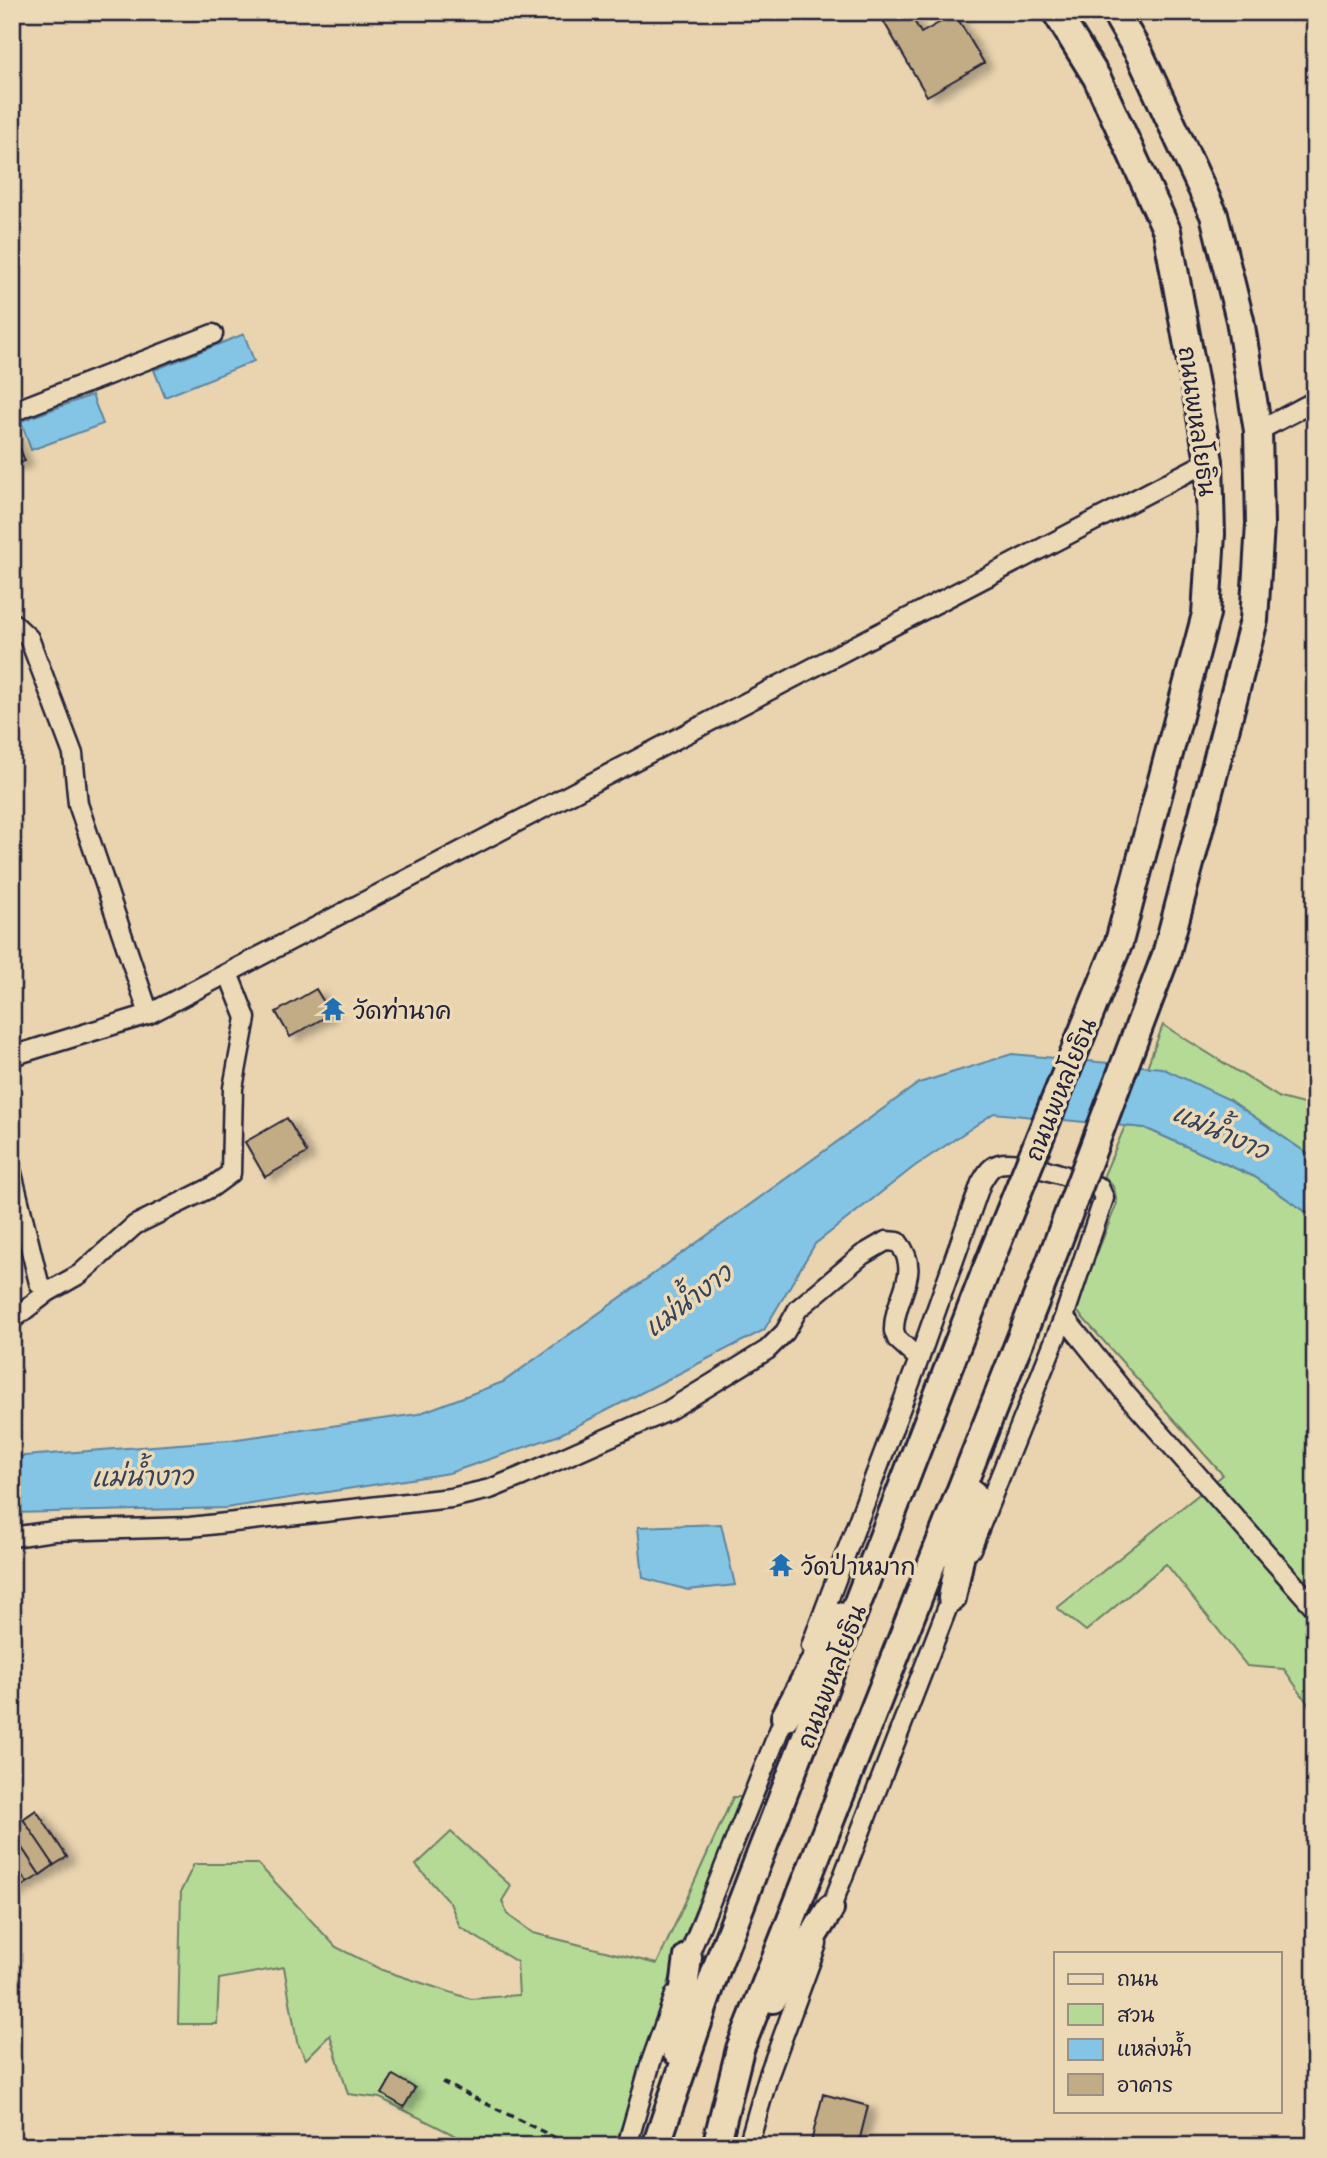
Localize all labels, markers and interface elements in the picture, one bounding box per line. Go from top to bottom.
street label: ถนนพหลโยธิน [1171,344,1227,498]
place label: วัดท่านาค [353,991,451,1027]
temple icon: วัดท่านาค [319,995,347,1023]
street label: ถนนพหลโยธิน [1014,1012,1104,1166]
water label: แม่น้ำงาว [1167,1089,1278,1169]
water label: แม่น้ำงาว [633,1249,741,1345]
water label: แม่น้ำงาว [91,1452,195,1495]
place label: วัดป่าหมาก [801,1547,916,1583]
temple icon: วัดป่าหมาก [767,1551,795,1579]
street label: ถนนพหลโยธิน [786,1599,874,1753]
legend [1054,1952,1282,2112]
text: ถนน [1117,1961,1158,1993]
text: สวน [1117,1997,1154,2029]
text: แหล่งน้ำ [1117,2030,1192,2063]
text: อาคาร [1117,2067,1173,2099]

